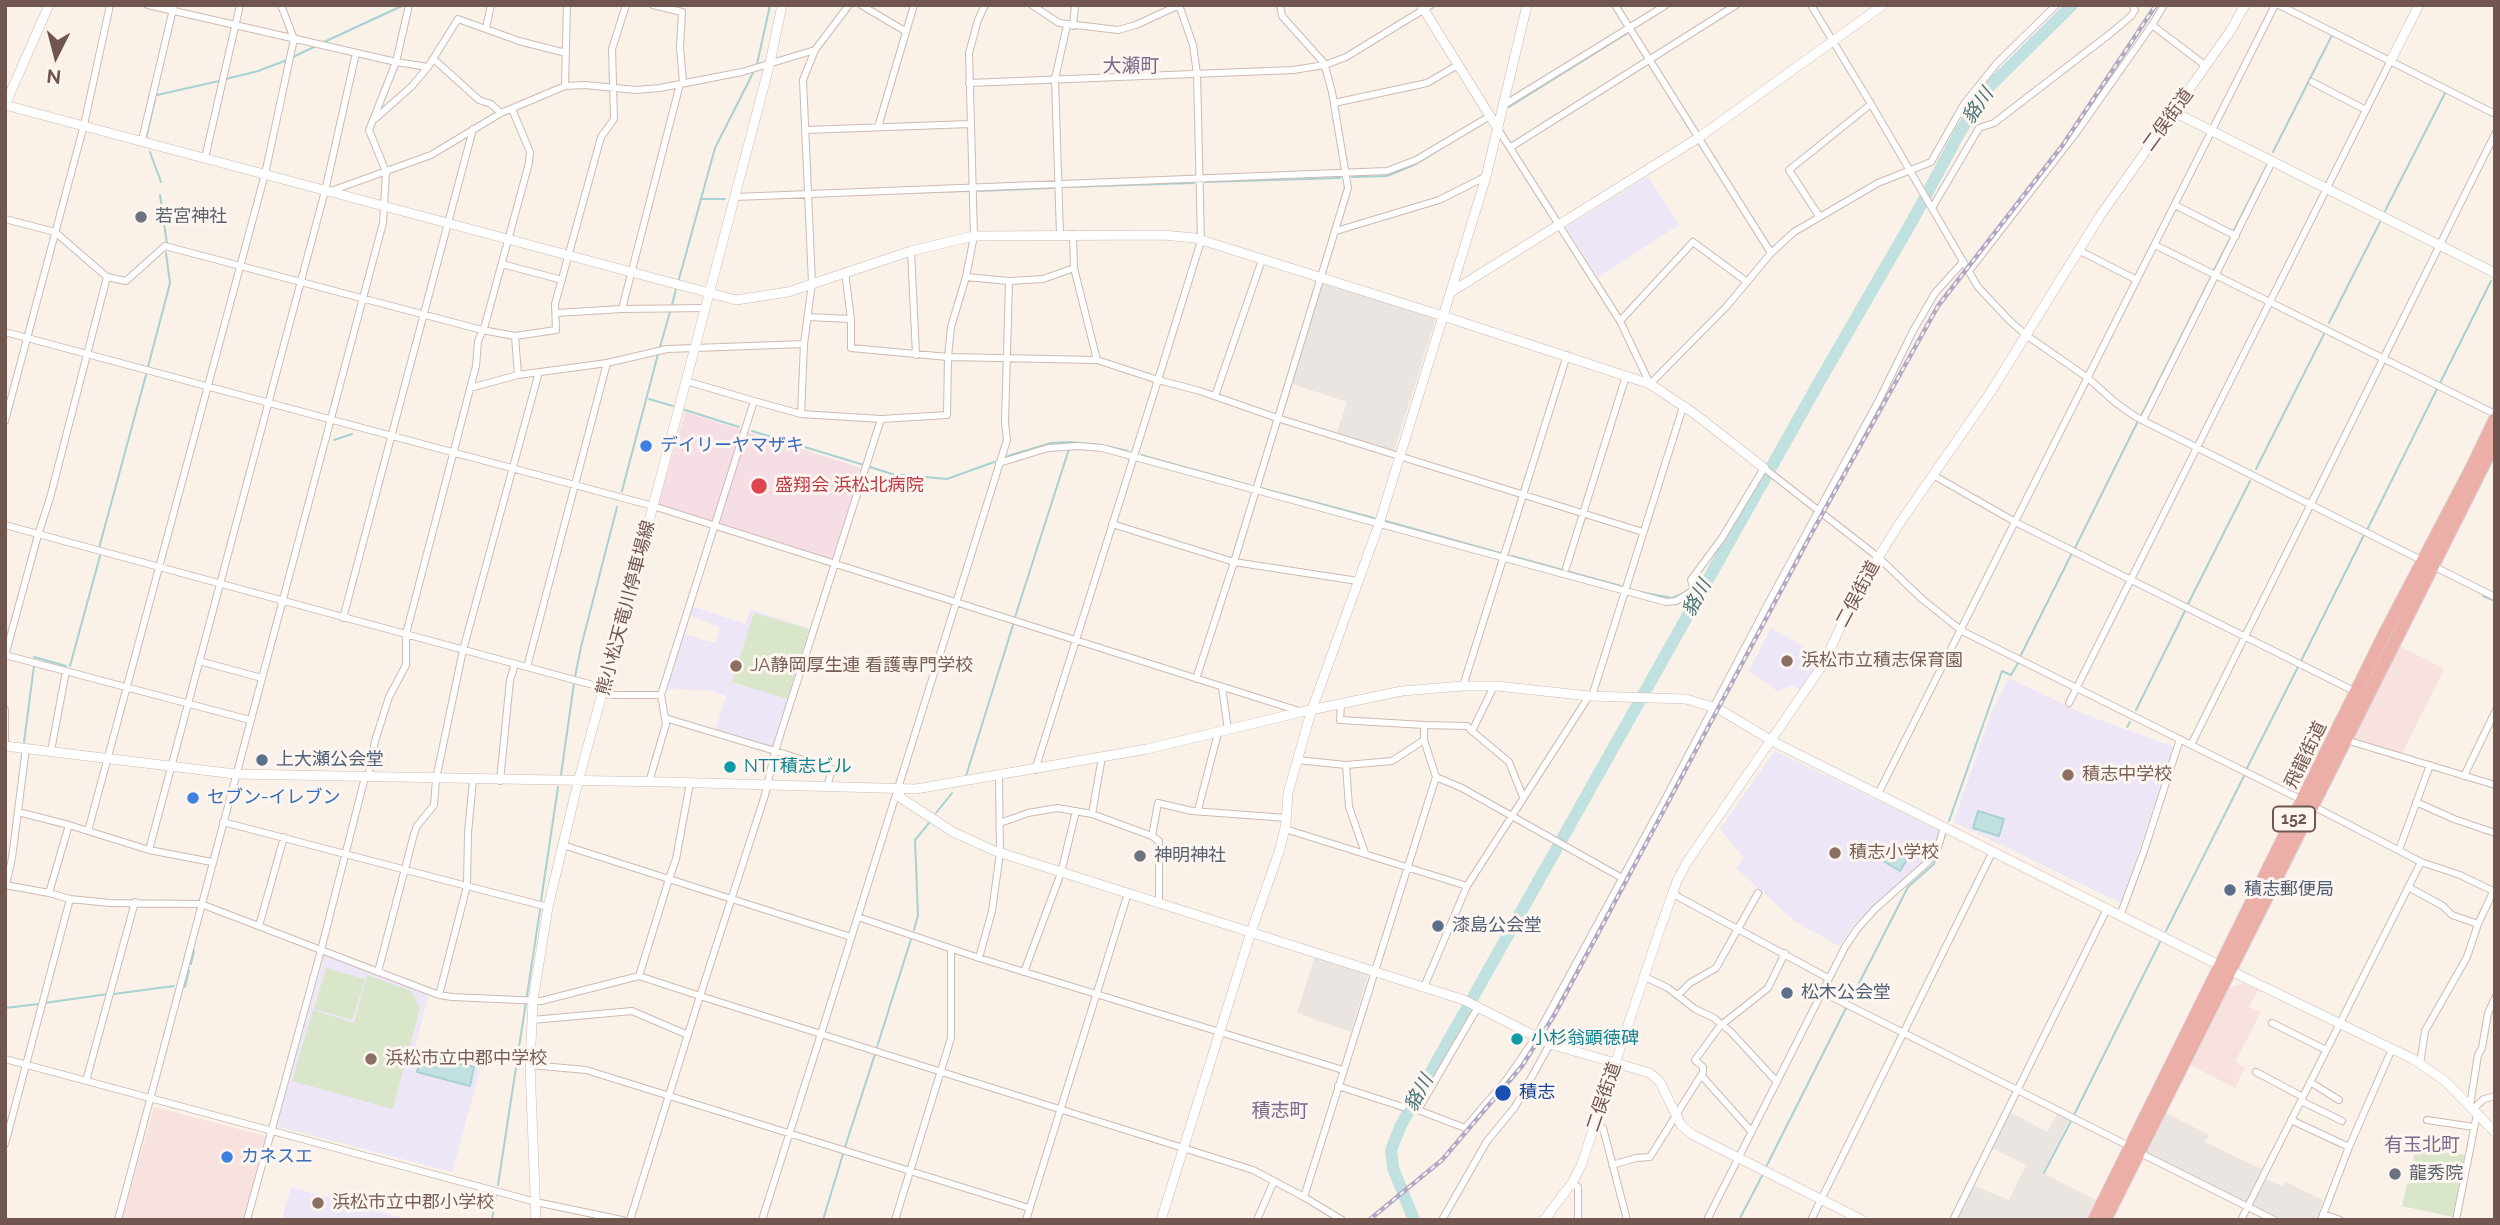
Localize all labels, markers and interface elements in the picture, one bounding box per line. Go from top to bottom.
north arrow [21,21,91,91]
district label: 大瀬町 [1103,55,1159,77]
text: N [45,65,62,89]
water label: 貉川 [1958,84,1998,128]
street label: 二俣街道 [2138,85,2198,155]
place label: 若宮神社 [155,206,227,228]
marker: 若宮神社 [133,209,149,225]
place label: デイリーヤマザキ [660,435,804,457]
marker: デイリーヤマザキ [638,438,654,454]
place label: 盛翔会 浜松北病院 [775,475,924,497]
marker: 盛翔会 浜松北病院 [749,476,769,496]
street label: 熊小松天竜川停車場線 [592,518,660,698]
street label: 二俣街道 [1832,557,1884,631]
water label: 貉川 [1678,576,1716,620]
place label: 浜松市立積志保育園 [1801,650,1963,672]
marker: 浜松市立積志保育園 [1779,653,1795,669]
place label: JA静岡厚生連 看護専門学校 [750,655,973,677]
marker: JA静岡厚生連 看護専門学校 [728,658,744,674]
street label: 飛龍街道 [2281,718,2331,792]
place label: 上大瀬公会堂 [276,749,384,771]
marker: 上大瀬公会堂 [254,752,270,768]
place label: NTT積志ビル [744,756,852,778]
marker: NTT積志ビル [722,759,738,775]
place label: 積志中学校 [2082,764,2172,786]
marker: 積志中学校 [2060,767,2076,783]
place label: セブン-イレブン [207,787,341,809]
marker: セブン-イレブン [185,790,201,806]
road number: 152 [2273,806,2315,832]
place label: 積志小学校 [1849,842,1939,864]
place label: 神明神社 [1154,845,1226,867]
marker: 積志小学校 [1827,845,1843,861]
marker: 神明神社 [1132,848,1148,864]
place label: 積志郵便局 [2244,879,2334,901]
marker: 積志郵便局 [2222,882,2238,898]
place label: 漆島公会堂 [1452,915,1542,937]
marker: 漆島公会堂 [1430,918,1446,934]
place label: 松木公会堂 [1801,982,1891,1004]
marker: 松木公会堂 [1779,985,1795,1001]
place label: 小杉翁顕徳碑 [1531,1028,1639,1050]
marker: 小杉翁顕徳碑 [1509,1031,1525,1047]
place label: 浜松市立中郡中学校 [385,1048,547,1070]
marker: 浜松市立中郡中学校 [363,1051,379,1067]
street label: 二俣街道 [1582,1059,1626,1135]
water label: 貉川 [1400,1071,1438,1115]
place label: 積志 [1519,1082,1555,1104]
marker: 積志 [1493,1083,1513,1103]
district label: 積志町 [1252,1100,1308,1122]
district label: 有玉北町 [2384,1134,2460,1156]
place label: カネスエ [241,1146,313,1168]
marker: カネスエ [219,1149,235,1165]
place label: 龍秀院 [2409,1163,2463,1185]
marker: 龍秀院 [2387,1166,2403,1182]
place label: 浜松市立中郡小学校 [332,1192,494,1214]
marker: 浜松市立中郡小学校 [310,1195,326,1211]

